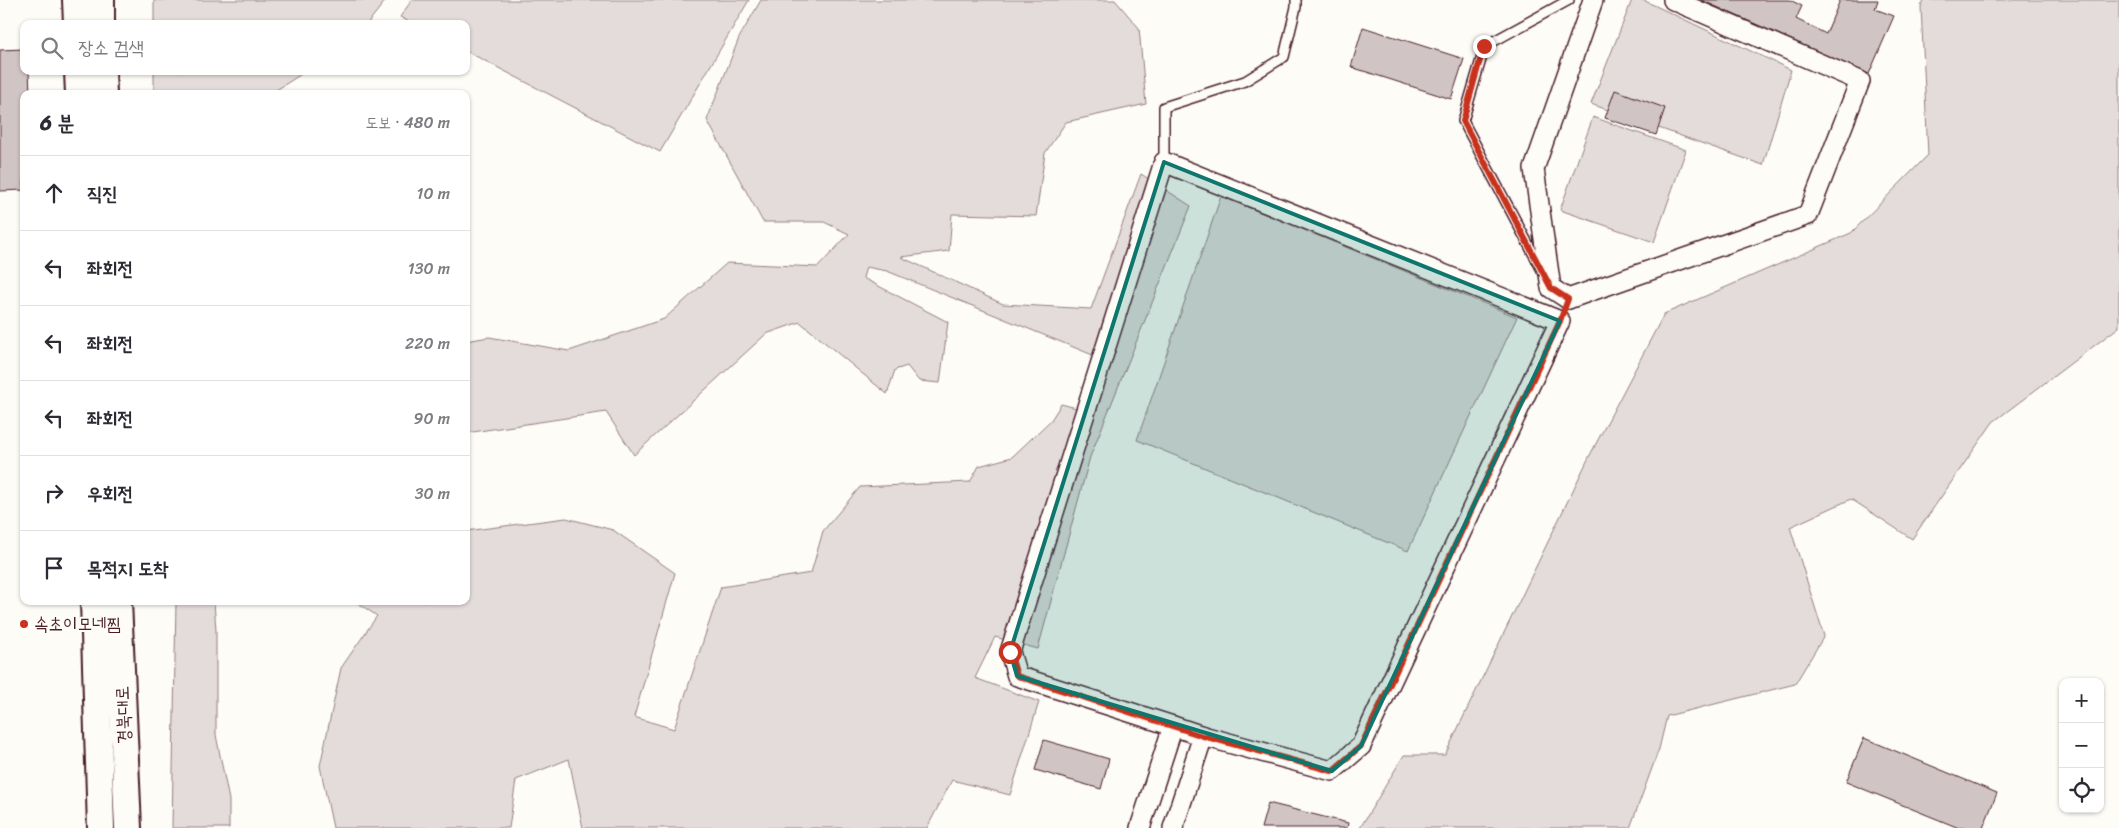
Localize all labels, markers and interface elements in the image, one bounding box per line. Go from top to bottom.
search box [20,20,470,75]
text: 장소 검색 [78,31,144,64]
icon: search [38,34,66,62]
route end [1473,35,1496,58]
text: 6 분 [40,104,74,142]
text: 도보 · 480 m [365,108,450,137]
text: 직진 [87,177,118,210]
icon: ahead [40,179,68,207]
text: 10 m [417,179,450,208]
text: 좌회전 [87,252,133,285]
icon: left [40,254,68,282]
text: 130 m [408,254,450,283]
text: 좌회전 [87,327,133,360]
icon: left [40,329,68,357]
text: 220 m [405,329,450,358]
text: 좌회전 [87,402,133,435]
icon: left [40,404,68,432]
text: 90 m [414,404,450,433]
text: 우회전 [87,477,133,510]
icon: right [40,479,68,507]
text: 30 m [415,479,450,508]
text: 목적지 도착 [87,552,168,585]
icon: arrive [40,554,68,582]
place label: 속초이모네찜 [34,608,121,640]
marker: 속초이모네찜 [18,618,30,630]
route start [999,641,1022,664]
map controls [2059,678,2104,813]
button: + [2059,678,2104,723]
street label: 경북대로 [106,685,140,745]
button: − [2059,723,2104,768]
button: locate [2059,768,2104,813]

